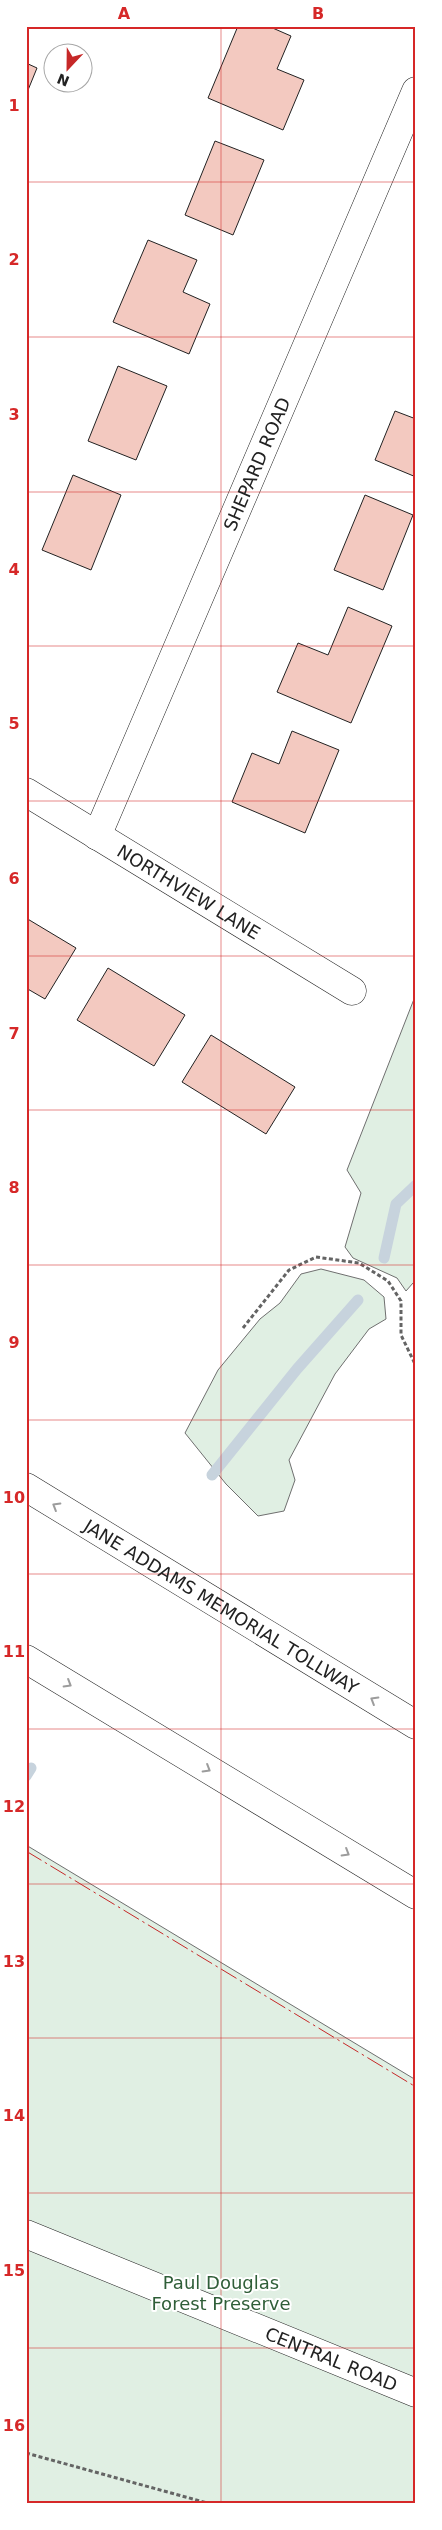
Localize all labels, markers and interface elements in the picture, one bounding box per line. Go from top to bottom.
text: A [118,4,131,23]
text: B [312,4,324,23]
north arrow [42,42,92,92]
text: N [55,70,72,90]
text: 1 [8,96,20,115]
text: 2 [8,250,20,269]
street label: SHEPARD ROAD [219,394,294,534]
text: 3 [8,405,20,424]
text: 4 [8,560,20,579]
text: 5 [8,714,20,733]
street label: NORTHVIEW LANE [114,840,264,943]
text: 6 [8,869,20,888]
text: 7 [8,1024,20,1043]
text: 8 [8,1178,20,1197]
text: 9 [8,1333,20,1352]
text: 10 [3,1488,25,1507]
one-way arrow [53,1502,62,1512]
street label: JANE ADDAMS MEMORIAL TOLLWAY [80,1514,363,1698]
text: 11 [3,1642,25,1661]
one-way arrow [62,1678,71,1688]
one-way arrow [371,1696,380,1706]
one-way arrow [201,1762,210,1772]
text: 12 [3,1797,25,1816]
one-way arrow [340,1846,349,1856]
text: 13 [3,1952,25,1971]
text: 14 [3,2106,25,2125]
text: 15 [3,2261,25,2280]
park label: Paul Douglas Forest Preserve [151,2272,291,2314]
street label: CENTRAL ROAD [262,2322,401,2395]
text: 16 [3,2416,25,2435]

